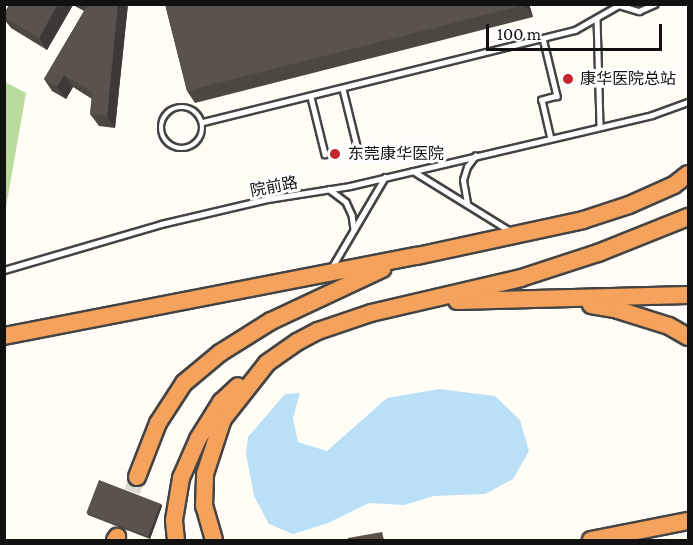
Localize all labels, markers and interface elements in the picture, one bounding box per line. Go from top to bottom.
scale bar [489,12,664,50]
text: 100 m [497,24,541,44]
place label: 康华医院总站 [580,69,676,89]
marker: 康华医院总站 [561,72,575,86]
place label: 东莞康华医院 [348,144,444,164]
marker: 东莞康华医院 [326,145,344,163]
street label: 院前路 [249,173,299,201]

